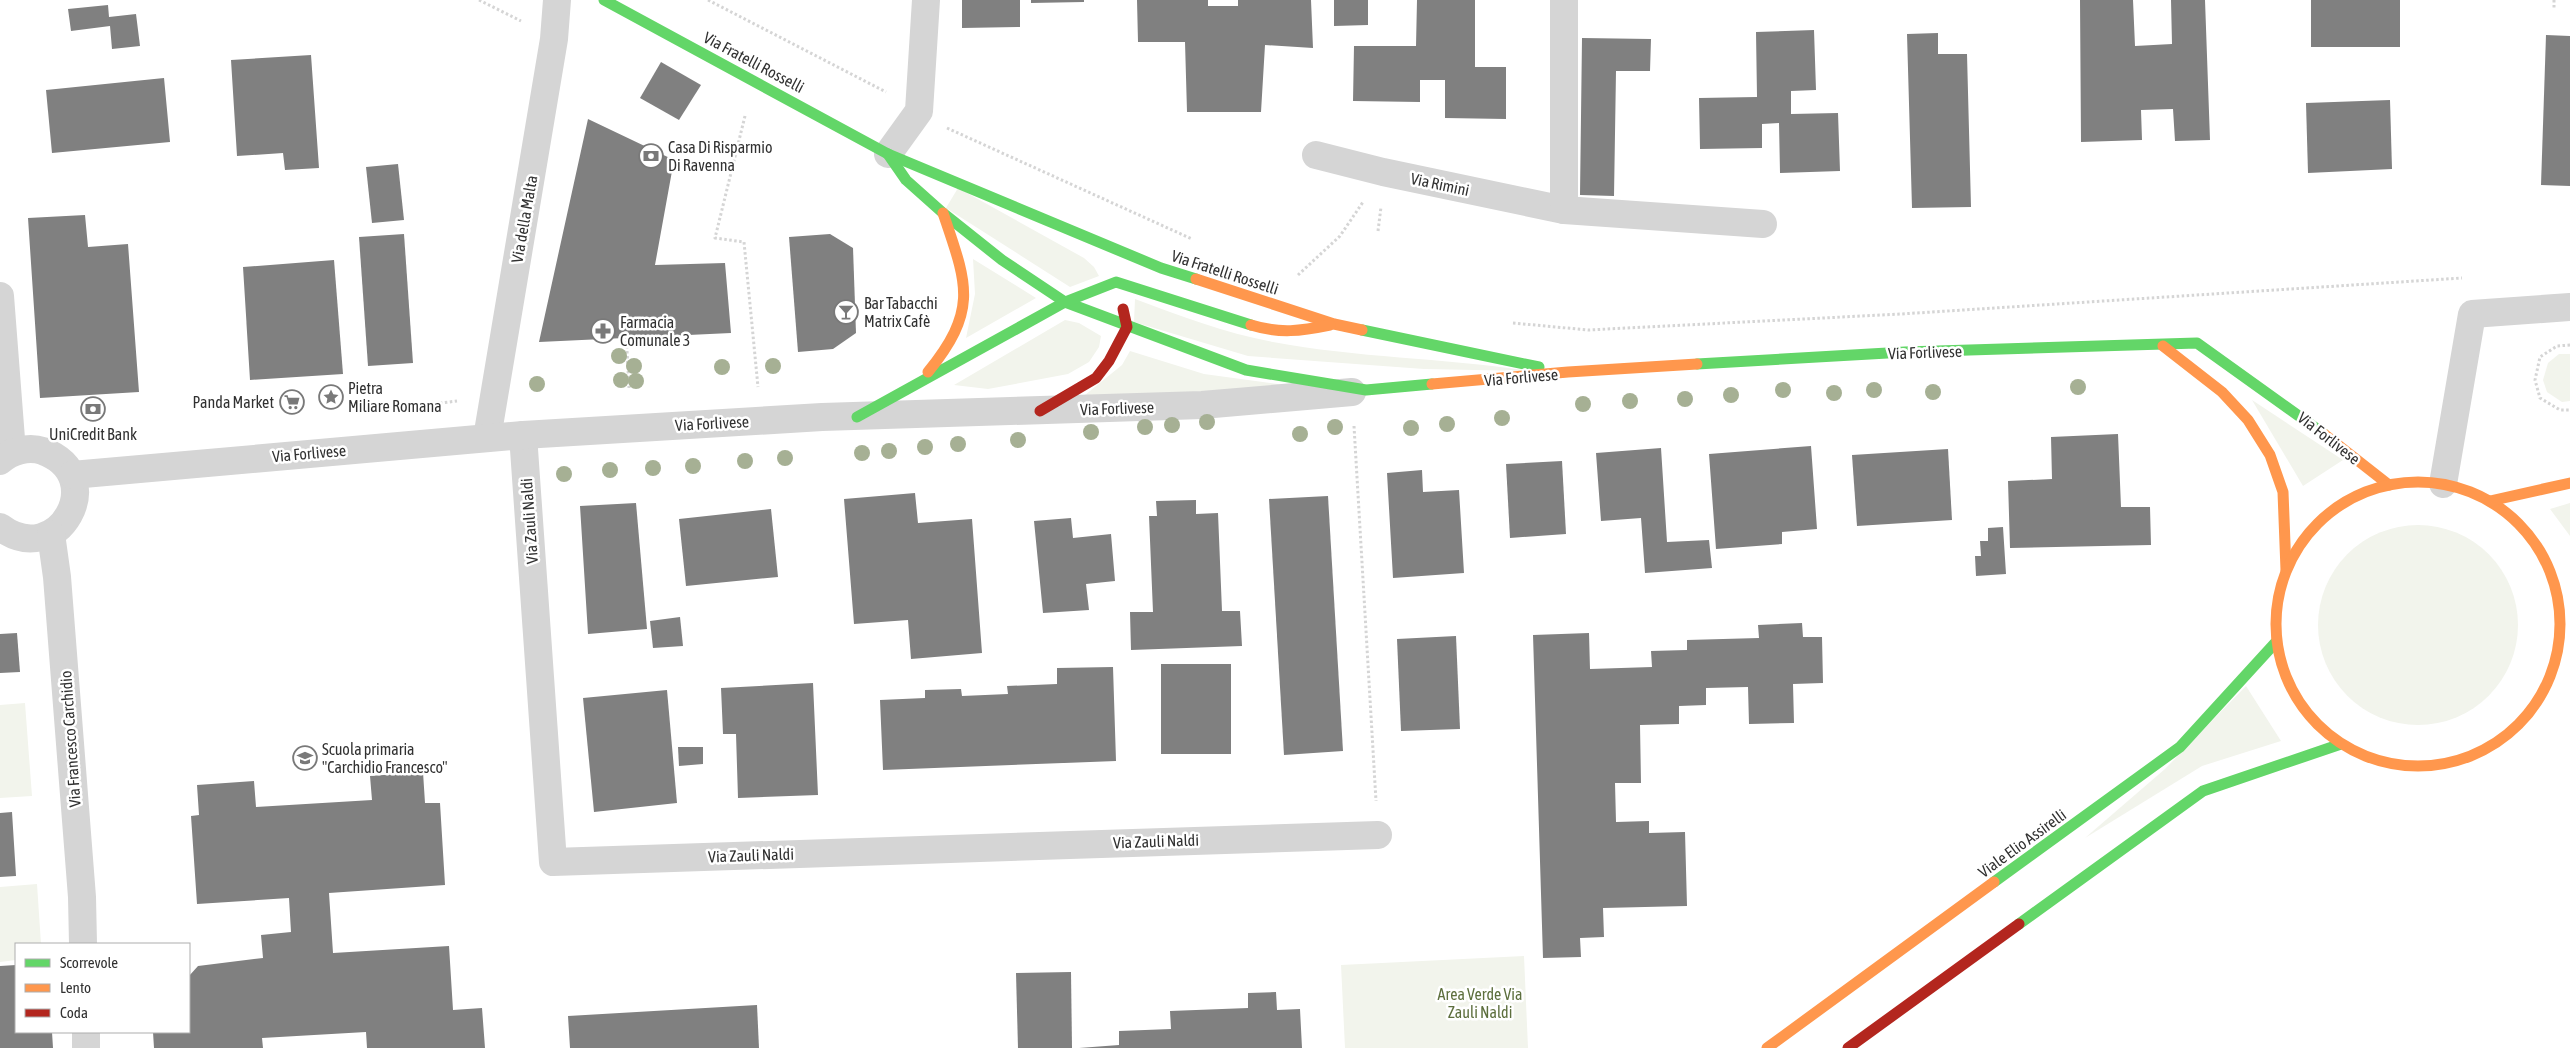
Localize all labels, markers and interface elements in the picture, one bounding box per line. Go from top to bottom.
street label: Via Fratelli Rosselli [701,28,807,96]
place label: Casa Di Risparmio Di Ravenna [668,138,773,174]
bank icon: Casa Di Risparmio Di Ravenna [638,143,664,169]
street label: Via Rimini [1409,169,1471,199]
street label: Via della Malta [507,174,541,264]
street label: Via Fratelli Rosselli [1169,246,1281,298]
place label: Bar Tabacchi Matrix Cafè [864,294,938,330]
bar icon: Bar Tabacchi Matrix Cafè [833,299,859,325]
place label: Farmacia Comunale 3 [620,313,690,349]
pharmacy icon: Farmacia Comunale 3 [590,318,616,344]
street label: Via Forlivese [1888,342,1962,362]
street label: Via Forlivese [1483,365,1559,389]
place label: Pietra Miliare Romana [348,379,442,415]
place icon: Pietra Miliare Romana [318,384,344,410]
supermarket icon: Panda Market [279,389,305,415]
place label: Panda Market [193,393,274,411]
bank icon: UniCredit Bank [80,396,106,422]
street label: Via Forlivese [1080,398,1154,418]
street label: Via Forlivese [2294,408,2364,468]
street label: Via Forlivese [675,412,749,434]
place label: UniCredit Bank [49,425,137,443]
street label: Via Forlivese [271,441,347,465]
street label: Via Zauli Naldi [517,478,541,564]
street label: Via Francesco Carchidio [56,670,84,808]
place label: Scuola primaria "Carchidio Francesco" [322,740,448,776]
school or university icon: Scuola primaria "Carchidio Francesco" [292,745,318,771]
street label: Viale Elio Assirelli [1975,805,2069,881]
street label: Via Zauli Naldi [1113,831,1199,851]
street label: Via Zauli Naldi [708,845,794,865]
legend [15,943,190,1033]
text: Scorrevole [60,954,118,971]
text: Lento [60,979,91,996]
park label: Area Verde Via Zauli Naldi [1438,985,1522,1021]
text: Coda [60,1004,88,1021]

